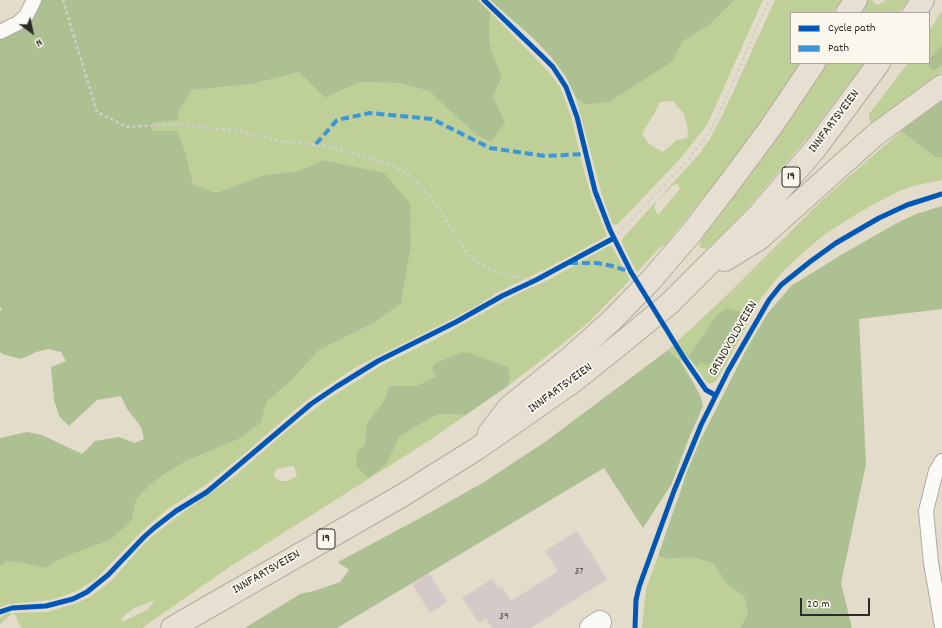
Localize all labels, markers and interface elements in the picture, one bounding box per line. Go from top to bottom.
north arrow [12,12,52,52]
legend [790,12,930,64]
text: Cycle path [828,20,876,37]
text: N [32,34,45,50]
text: Path [828,40,849,57]
street label: INNFARTSVEIEN [806,87,864,157]
road number: 19 [782,167,800,187]
street label: GRINDVOLDVEIEN [706,299,762,379]
street label: INNFARTSVEIEN [526,360,596,418]
road number: 19 [317,529,335,549]
street label: INNFARTSVEIEN [230,547,304,599]
house number: 37 [574,565,584,579]
scale bar [802,590,872,616]
text: 20 m [807,596,830,613]
house number: 39 [499,610,509,624]

